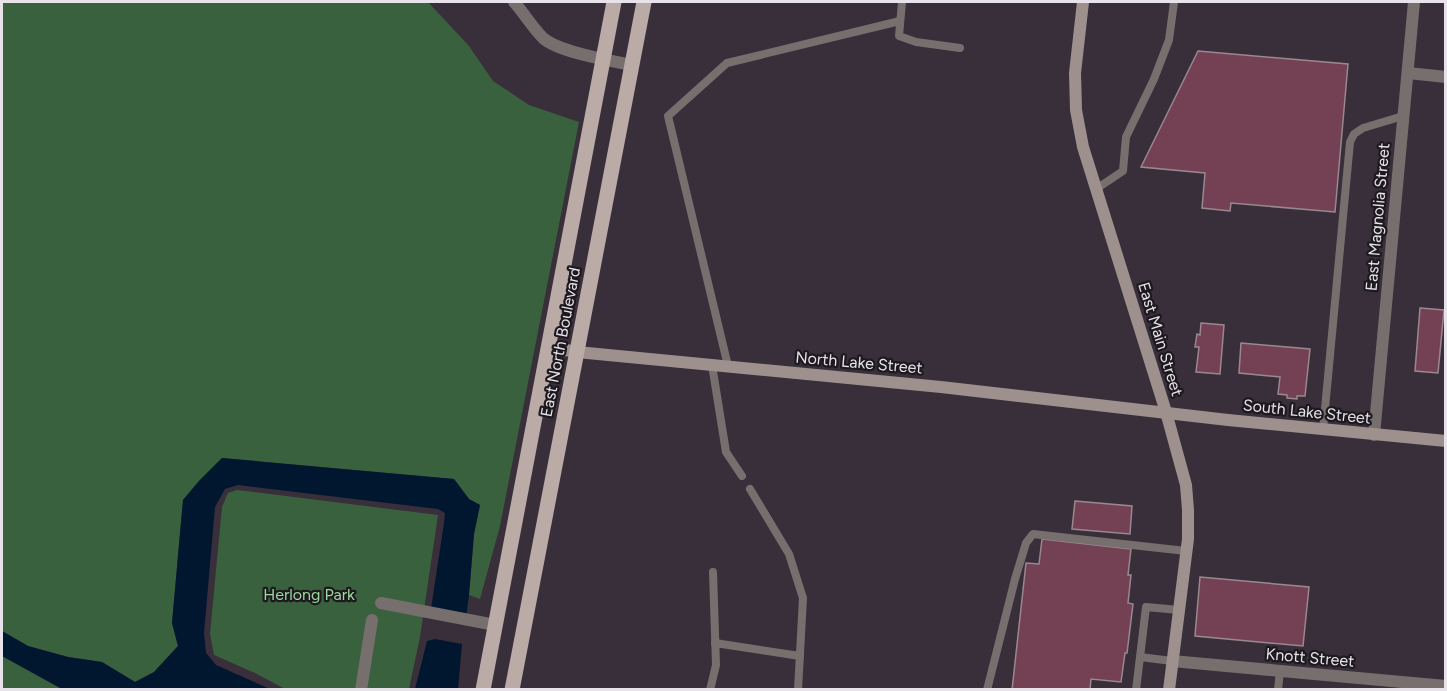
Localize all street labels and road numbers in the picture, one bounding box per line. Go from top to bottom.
street label: East Magnolia Street [1362,142,1393,292]
street label: East North Boulevard [537,266,584,419]
street label: East Main Street [1134,280,1187,398]
street label: North Lake Street [795,347,923,378]
street label: South Lake Street [1242,395,1372,428]
street label: Knott Street [1265,644,1355,671]

